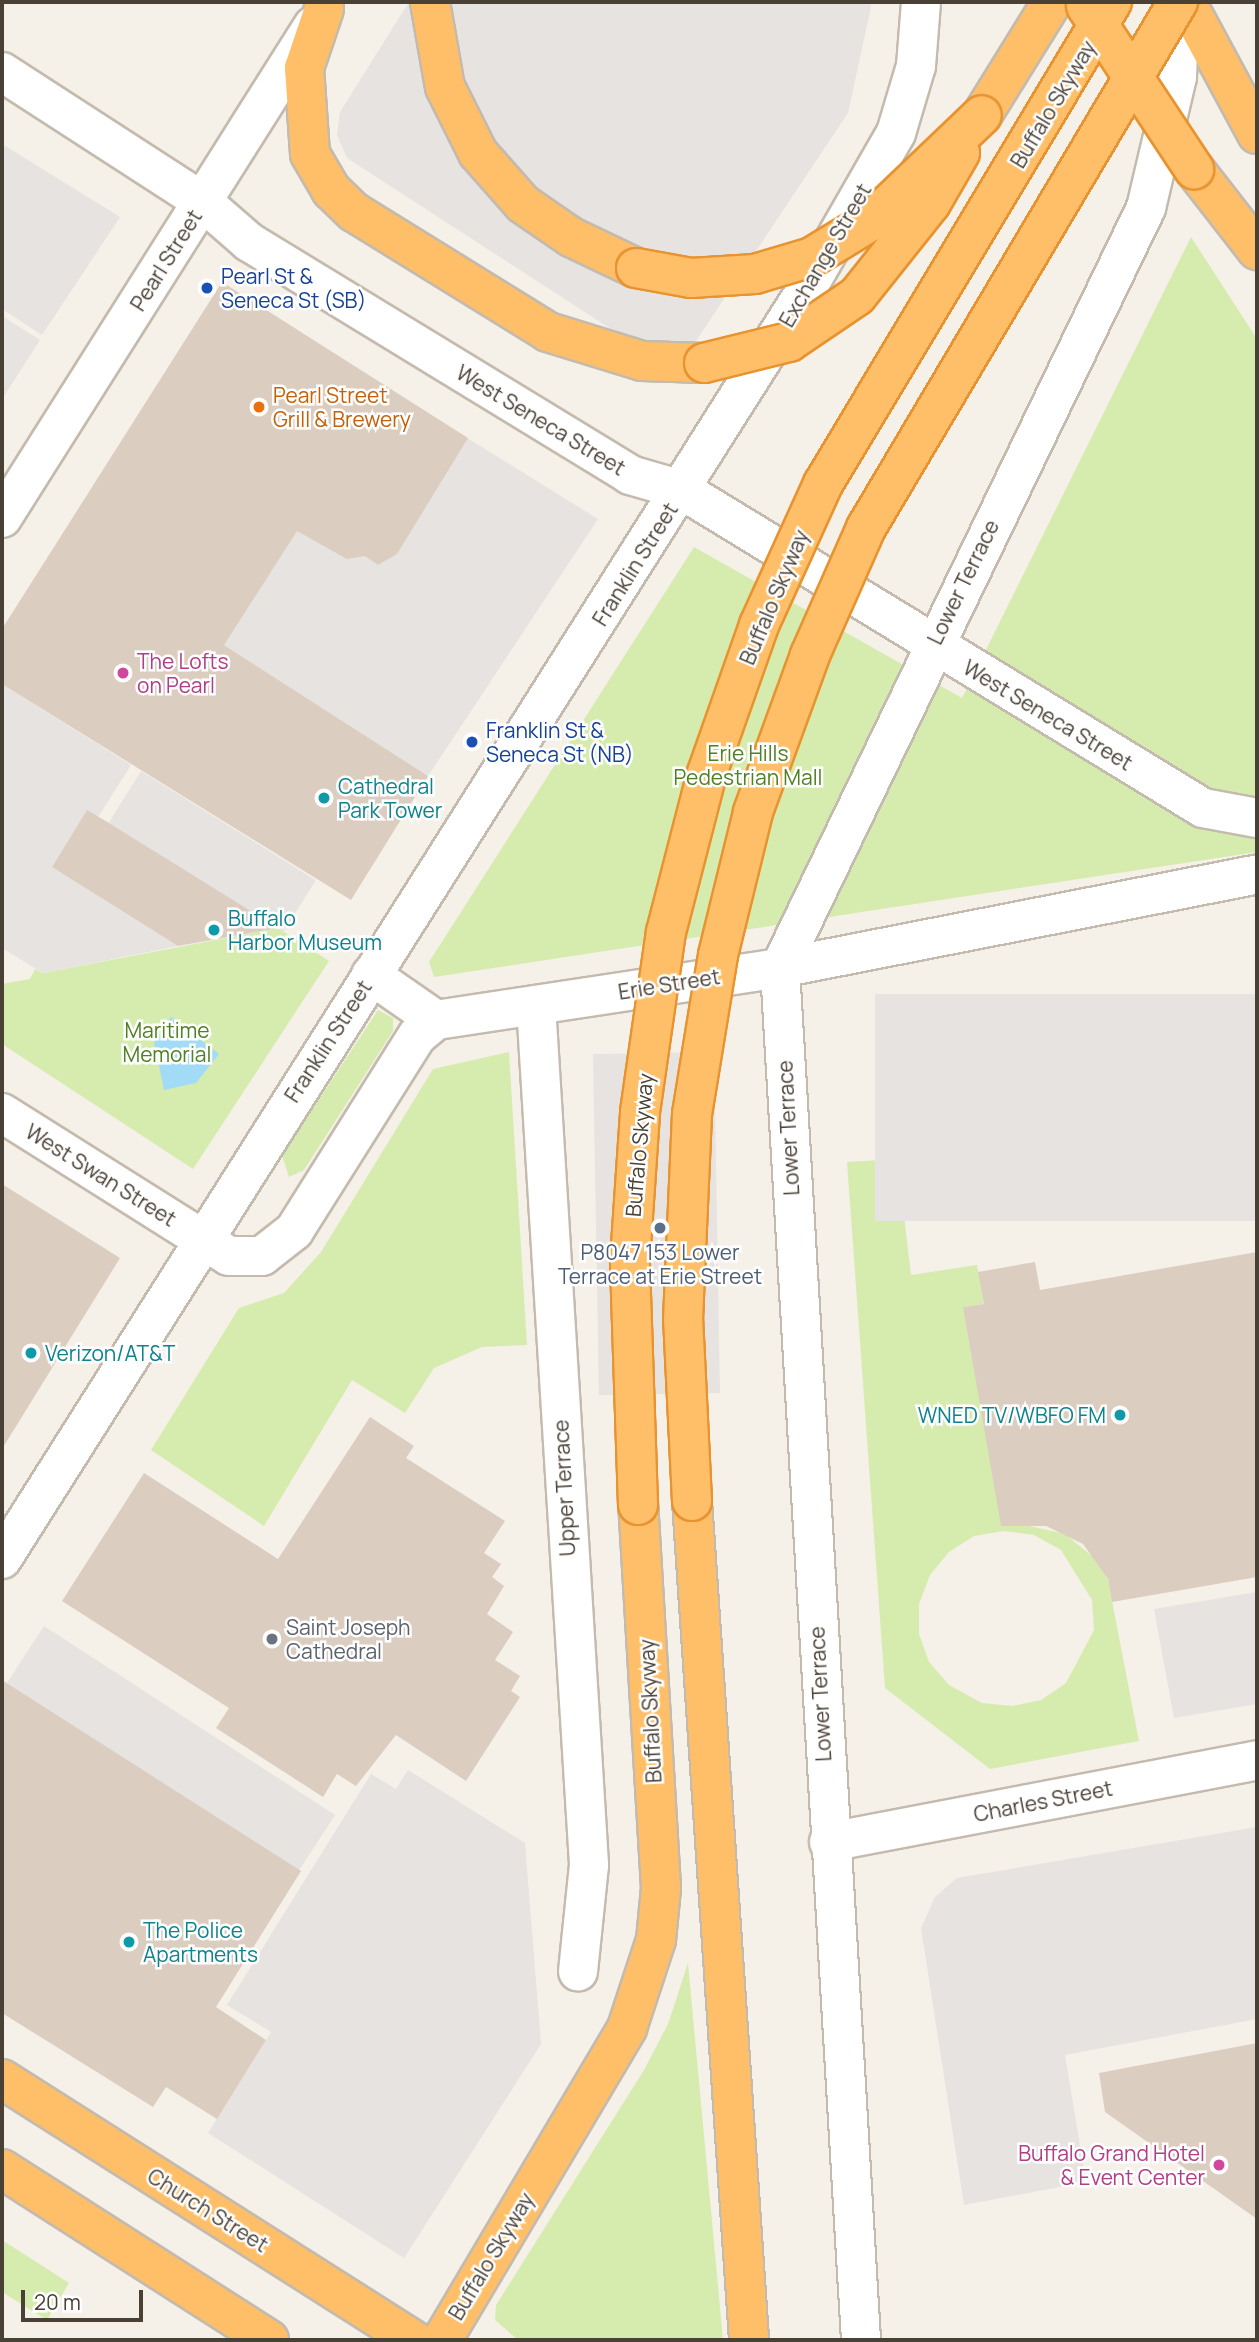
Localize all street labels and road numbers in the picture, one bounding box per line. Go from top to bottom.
street label: Buffalo Skyway [1005,36,1101,172]
street label: Exchange Street [774,179,876,331]
street label: Pearl Street [125,205,207,315]
street label: West Seneca Street [452,360,630,480]
street label: Franklin Street [587,498,683,630]
street label: Lower Terrace [922,516,1004,648]
street label: Buffalo Skyway [734,526,814,668]
street label: West Seneca Street [959,655,1137,775]
street label: Erie Street [616,964,722,1004]
street label: Franklin Street [279,975,377,1107]
street label: Lower Terrace [772,1060,804,1196]
street label: Buffalo Skyway [620,1072,658,1218]
street label: West Swan Street [21,1119,181,1231]
street label: Upper Terrace [548,1419,580,1557]
street label: Lower Terrace [804,1626,836,1762]
street label: Buffalo Skyway [634,1638,666,1784]
street label: Charles Street [971,1775,1115,1827]
street label: Church Street [143,2163,273,2257]
street label: Buffalo Skyway [443,2188,539,2324]

